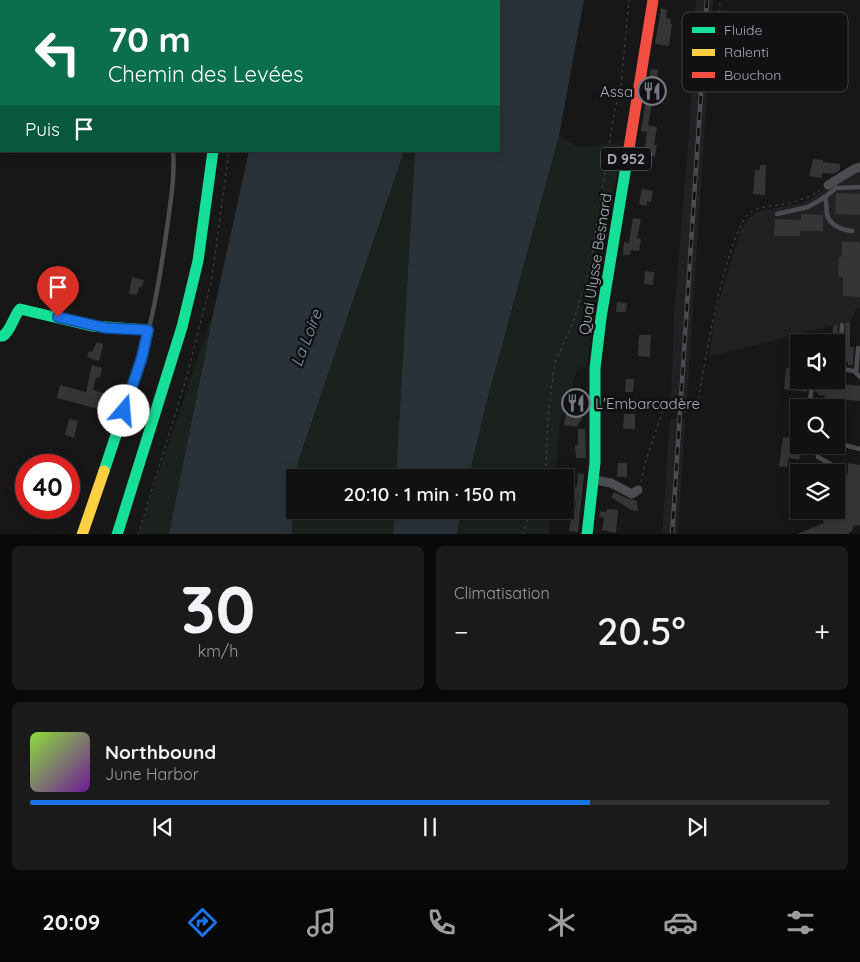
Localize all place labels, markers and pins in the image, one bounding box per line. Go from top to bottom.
restaurant icon: Assa [637,76,667,106]
place label: Assa [600,82,633,101]
pin [37,266,79,317]
restaurant icon: L'Embarcadère [561,388,591,418]
place label: L'Embarcadère [595,394,700,413]

